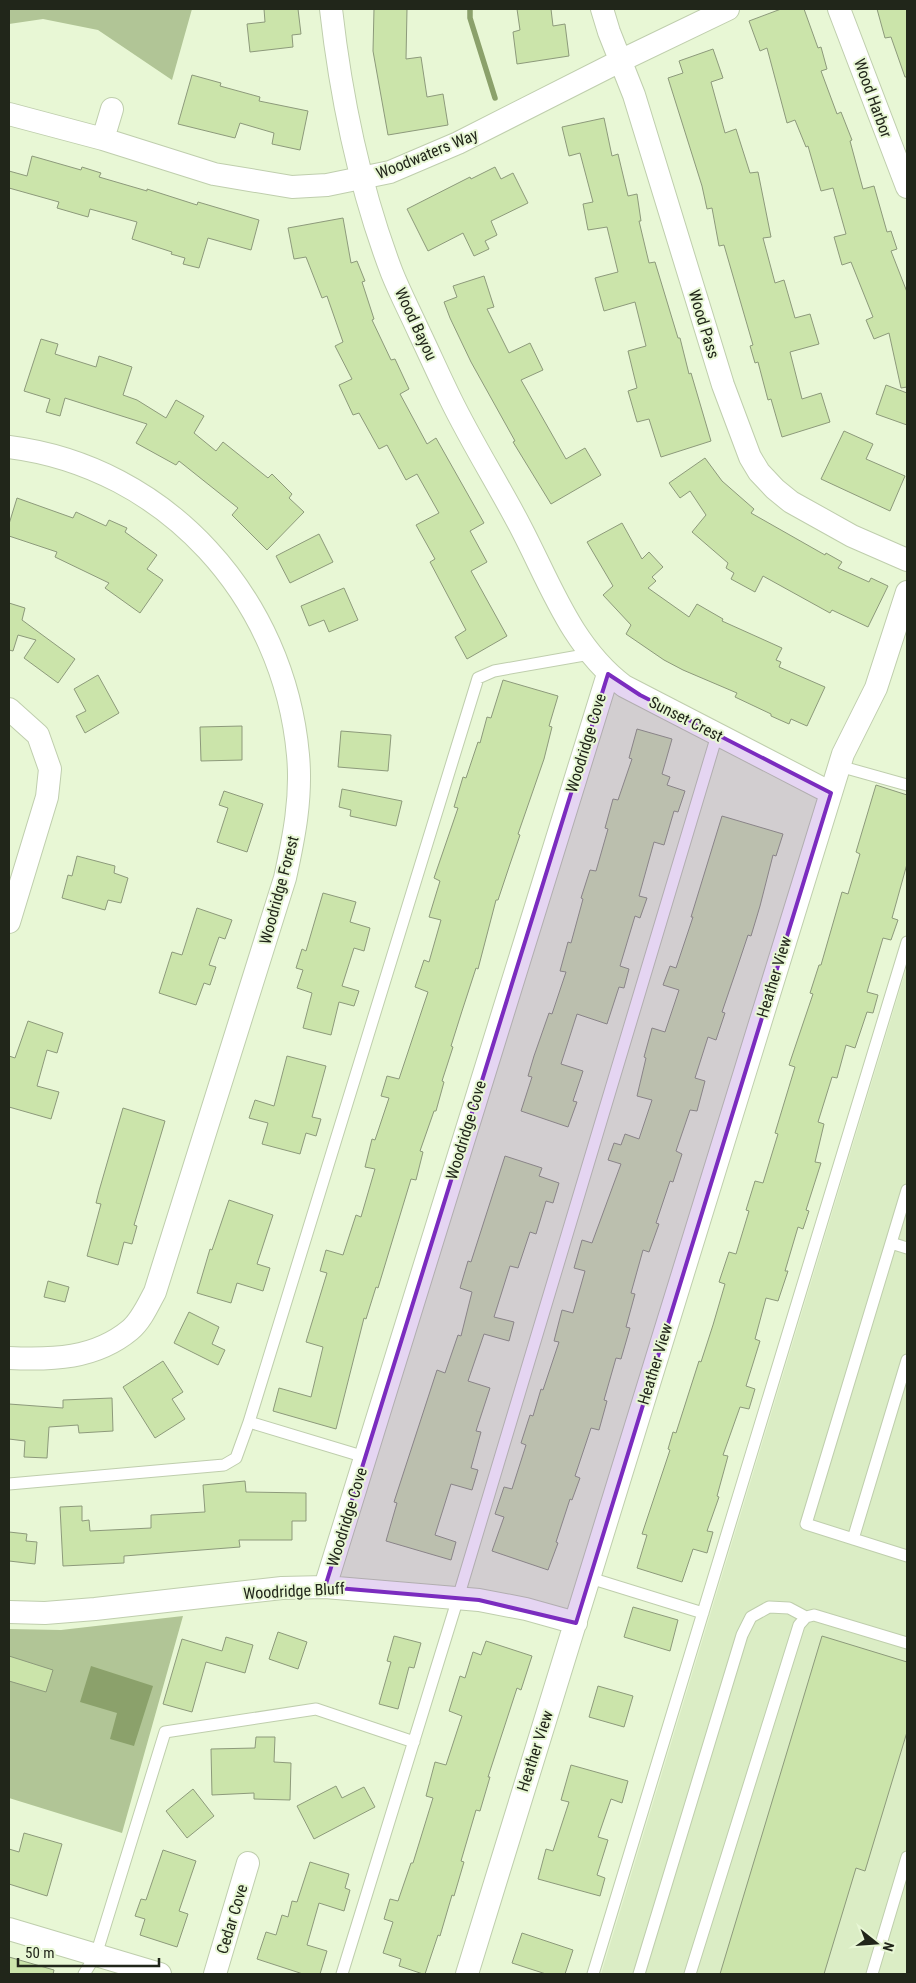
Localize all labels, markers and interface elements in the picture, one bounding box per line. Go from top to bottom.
street label: Wood Harbor [850,56,896,140]
street label: Woodwaters Way [373,125,481,183]
street label: Wood Bayou [391,285,441,363]
street label: Wood Pass [685,287,723,361]
street label: Woodridge Cove [562,691,610,795]
street label: Sunset Crest [646,692,726,746]
street label: Woodridge Forest [255,834,303,946]
street label: Heather View [753,934,795,1020]
street label: Woodridge Cove [442,1078,490,1182]
street label: Heather View [634,1321,676,1407]
street label: Woodridge Cove [323,1465,371,1569]
street label: Woodridge Bluff [243,1579,345,1603]
street label: Heather View [513,1708,557,1794]
street label: Cedar Cove [212,1882,252,1956]
north arrow [851,1918,901,1968]
scale bar [18,1936,159,1968]
text: N [880,1940,897,1953]
text: 50 m [25,1944,55,1962]

